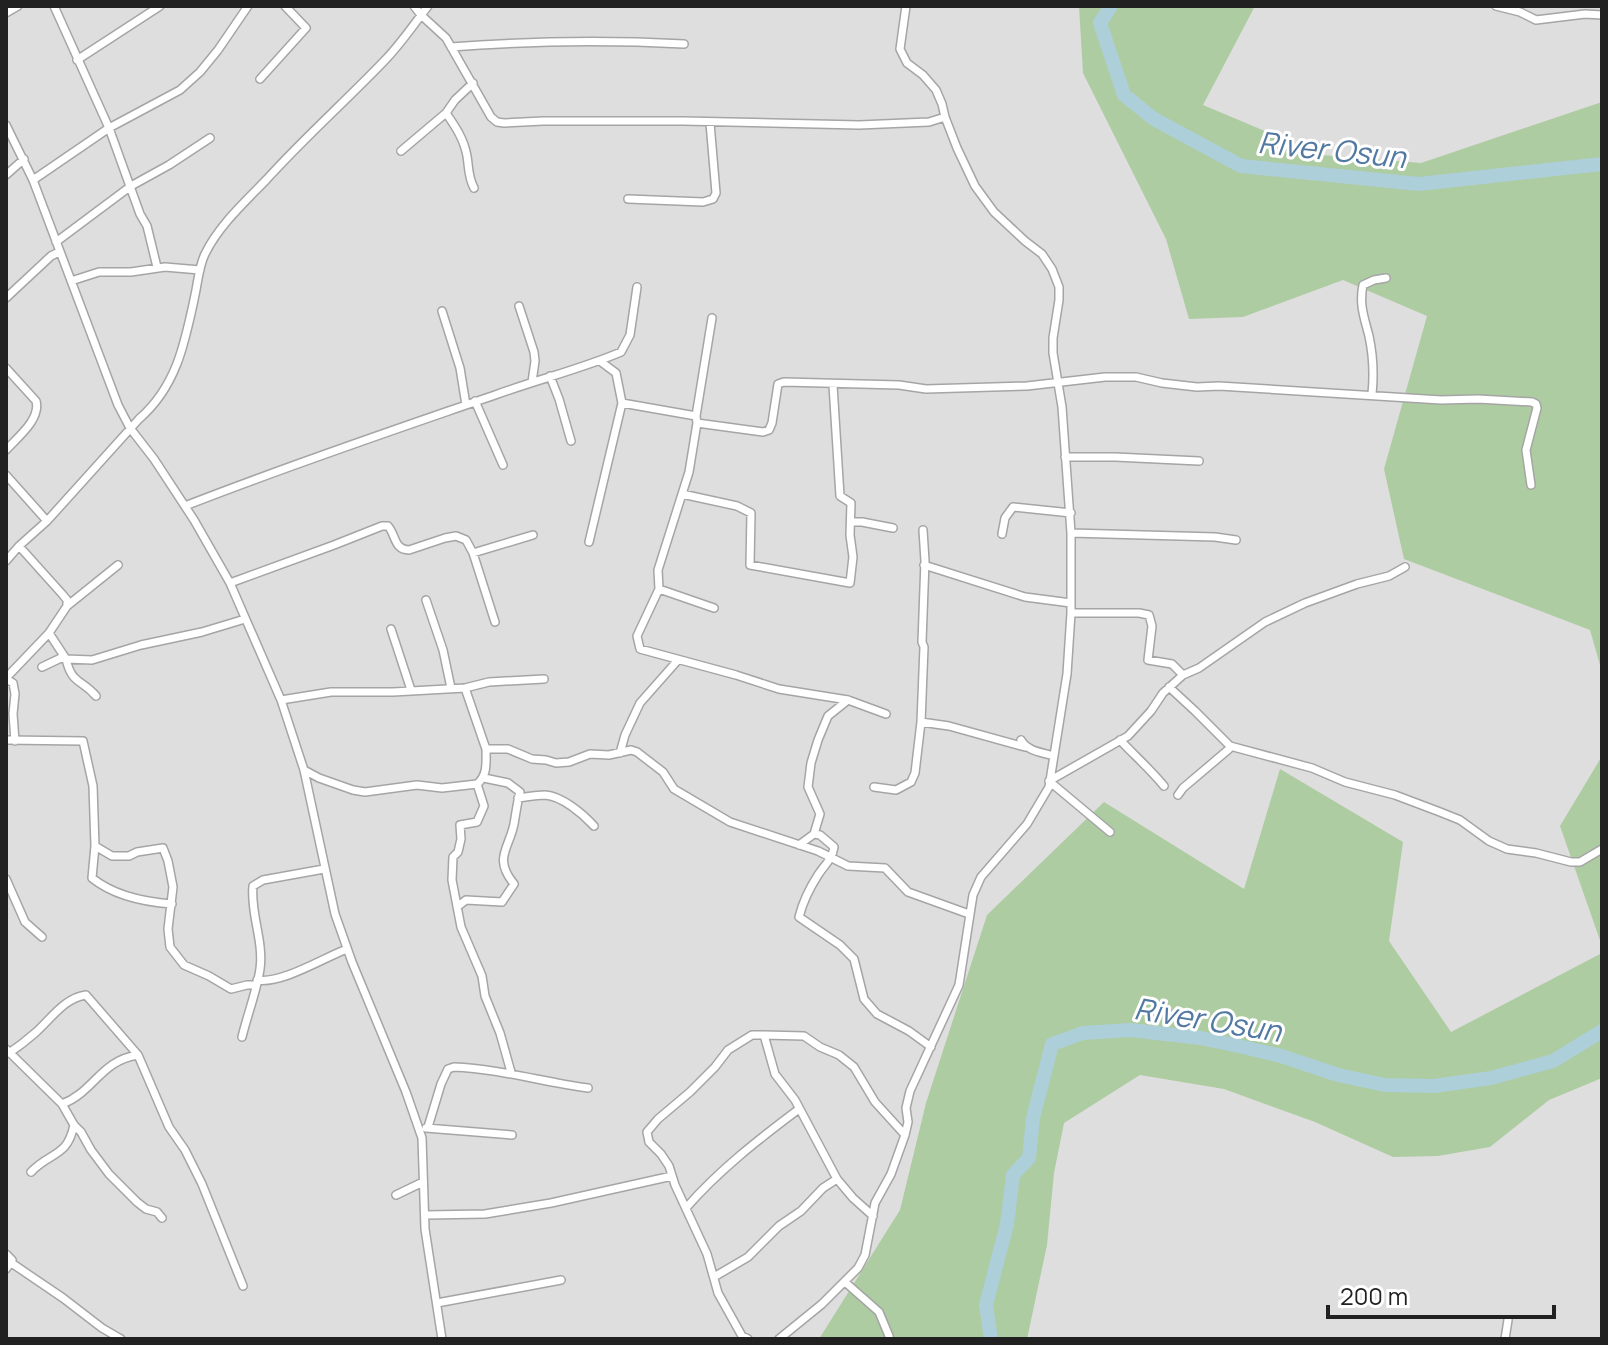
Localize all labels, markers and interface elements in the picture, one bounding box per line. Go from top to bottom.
water label: River Osun [1256,121,1409,177]
water label: River Osun [1132,987,1285,1051]
scale bar [1328,1269,1554,1319]
text: 200 m [1340,1279,1408,1312]

